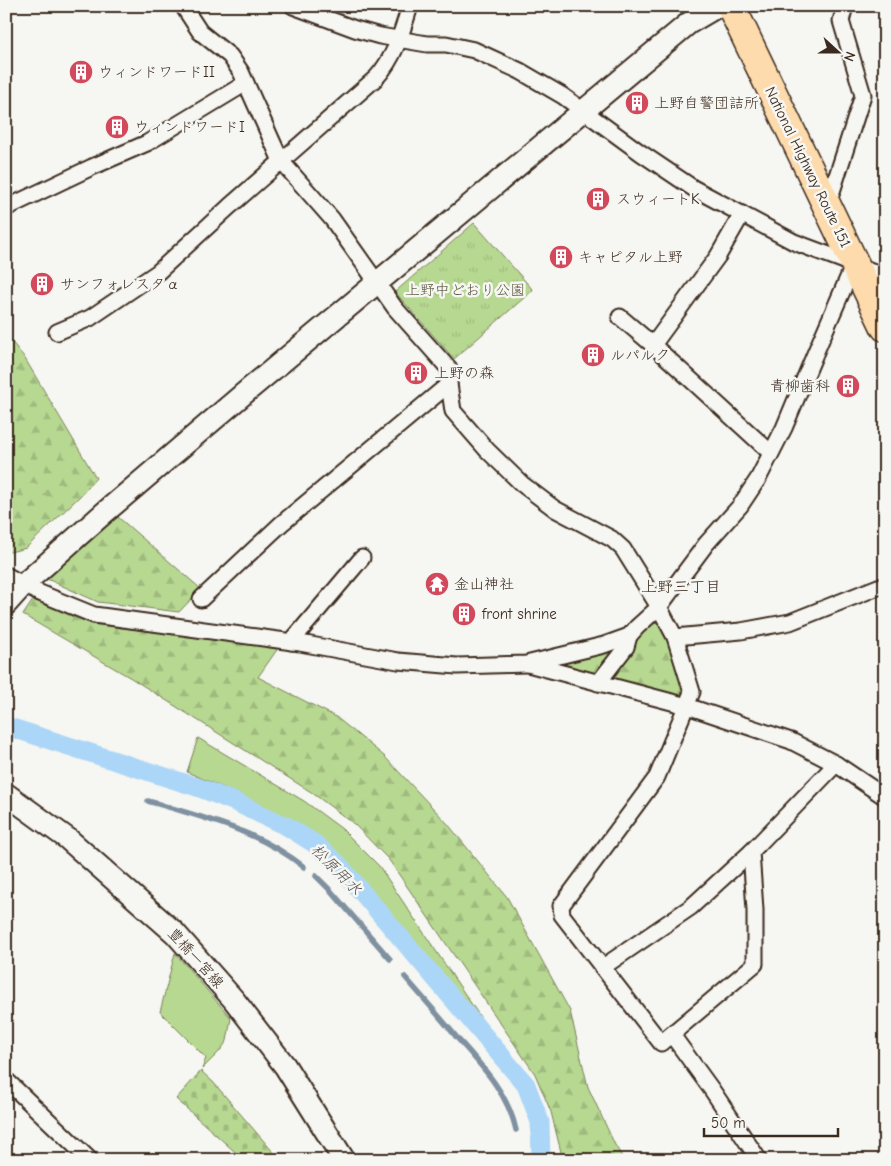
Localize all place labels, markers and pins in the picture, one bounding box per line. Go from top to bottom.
building icon: ウィンドワードII [68,59,94,85]
place label: ウィンドワードII [98,63,215,81]
building icon: 上野自警団詰所 [624,90,650,116]
place label: 上野自警団詰所 [654,94,759,112]
building icon: ウィンドワードI [104,114,130,140]
place label: ウィンドワードI [134,118,245,136]
building icon: スウィートK [585,186,611,212]
place label: スウィートK [616,190,700,208]
building icon: キャピタル上野 [548,244,574,270]
place label: キャピタル上野 [578,248,683,266]
building icon: サンフォレスタα [29,271,55,297]
place label: サンフォレスタα [60,275,180,293]
building icon: ルパルク [580,342,606,368]
place label: ルパルク [610,346,670,364]
building icon: 上野の森 [403,360,429,386]
place label: 上野の森 [434,364,494,382]
building icon: 青柳歯科 [835,373,861,399]
place label: 青柳歯科 [770,377,830,395]
temple icon: 金山神社 [424,571,450,597]
place label: 金山神社 [454,575,514,593]
building icon: front shrine [451,601,477,627]
place label: front shrine [481,605,557,623]

